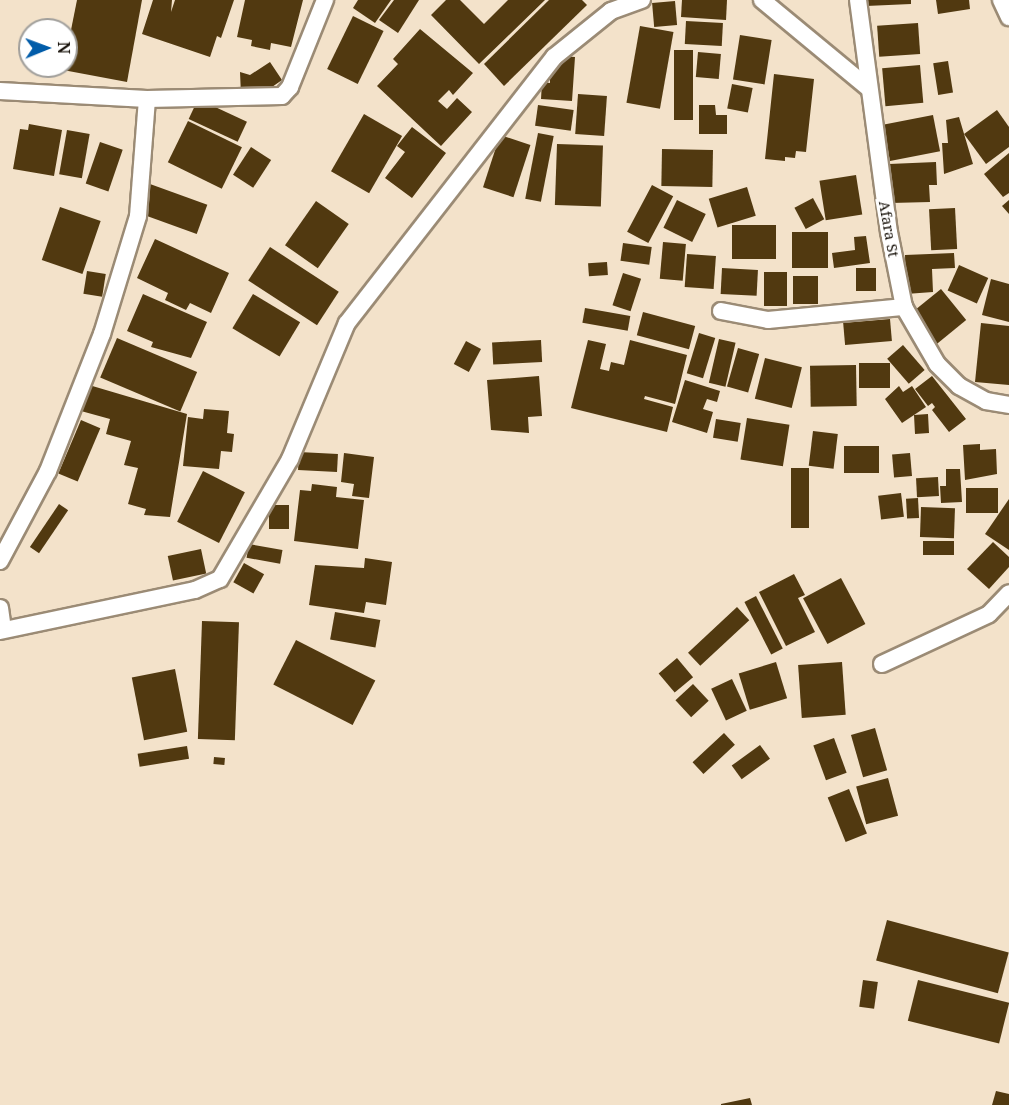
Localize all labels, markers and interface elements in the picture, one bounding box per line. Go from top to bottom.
north arrow [18,18,78,78]
text: N [53,41,75,54]
street label: Afara St [875,199,903,259]

